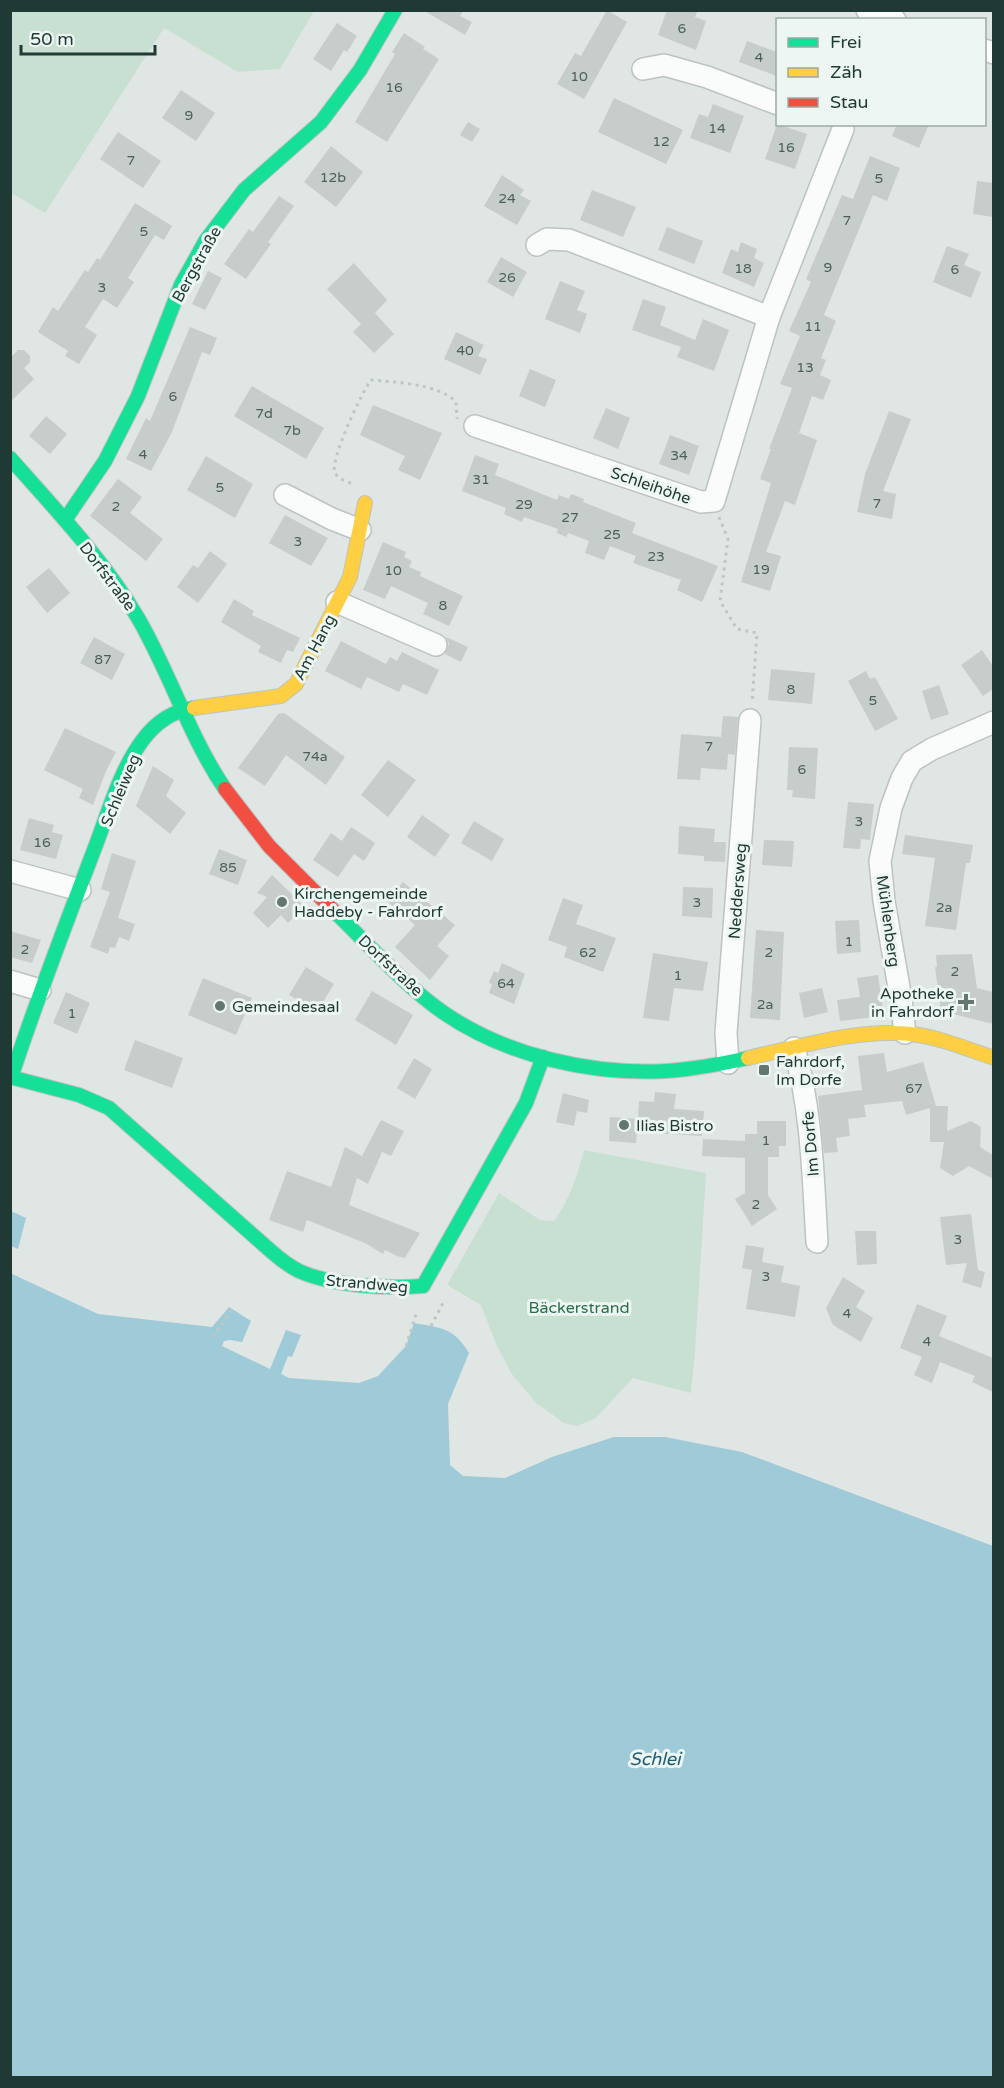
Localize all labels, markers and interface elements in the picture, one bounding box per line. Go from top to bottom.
scale bar [21,18,154,56]
legend [776,18,986,126]
house number: 6 [678,20,687,37]
text: 50 m [30,28,74,50]
text: Frei [830,31,862,53]
house number: 4 [755,49,764,66]
text: Zäh [830,61,863,83]
house number: 10 [570,68,588,85]
house number: 16 [385,79,403,96]
text: Stau [830,91,869,113]
house number: 9 [185,107,193,124]
house number: 14 [708,120,726,137]
house number: 12 [652,133,670,150]
house number: 16 [777,139,795,156]
house number: 7 [127,152,135,169]
house number: 12b [320,169,346,186]
house number: 5 [875,170,883,187]
house number: 24 [498,190,516,207]
house number: 7 [843,212,851,229]
house number: 5 [140,223,148,240]
street label: Bergstraße [168,223,226,306]
house number: 9 [824,259,832,276]
house number: 18 [734,260,752,277]
house number: 6 [951,261,960,278]
house number: 26 [498,269,516,286]
house number: 3 [98,279,106,296]
house number: 11 [804,318,822,335]
house number: 40 [456,342,474,359]
house number: 13 [796,359,814,376]
house number: 6 [169,388,178,405]
house number: 7d [255,405,273,422]
house number: 7b [283,422,301,439]
house number: 4 [139,446,148,463]
house number: 34 [670,447,688,464]
street label: Schleihöhe [608,463,693,509]
house number: 31 [472,471,490,488]
house number: 5 [216,479,224,496]
house number: 7 [873,495,881,512]
house number: 29 [515,496,533,513]
house number: 2 [112,498,120,515]
house number: 27 [561,509,579,526]
house number: 25 [603,526,621,543]
house number: 3 [294,533,302,550]
street label: Dorfstraße [75,538,140,615]
house number: 23 [647,548,665,565]
house number: 19 [752,561,770,578]
house number: 10 [384,562,402,579]
house number: 8 [439,597,448,614]
street label: Am Hang [289,611,341,684]
house number: 87 [94,651,112,668]
house number: 8 [787,681,796,698]
house number: 5 [869,692,877,709]
house number: 7 [705,738,713,755]
house number: 74a [302,748,328,765]
street label: Schleiweg [97,751,145,830]
house number: 6 [798,761,807,778]
house number: 3 [855,813,863,830]
house number: 16 [33,834,51,851]
street label: Neddersweg [725,842,751,940]
house number: 85 [219,859,237,876]
street label: Mühlenberg [872,874,904,968]
place label: Kirchengemeinde Haddeby - Fahrdorf [294,884,444,922]
house number: 3 [693,894,701,911]
marker: Kirchengemeinde Haddeby - Fahrdorf [275,895,289,909]
house number: 2a [936,899,952,916]
street label: Dorfstraße [354,931,427,1001]
house number: 1 [845,933,853,950]
house number: 2 [21,941,29,958]
house number: 62 [579,944,597,961]
house number: 2 [765,944,773,961]
house number: 2 [951,963,959,980]
house number: 1 [674,967,682,984]
house number: 64 [497,975,515,992]
place label: Apotheke in Fahrdorf [871,984,955,1022]
marker: Apotheke in Fahrdorf [959,995,973,1009]
house number: 2a [757,996,773,1013]
place label: Gemeindesaal [232,997,339,1017]
marker: Gemeindesaal [213,999,227,1013]
house number: 1 [68,1005,76,1022]
place label: Fahrdorf, Im Dorfe [776,1052,845,1090]
marker: Fahrdorf, Im Dorfe [757,1063,771,1077]
house number: 67 [905,1080,923,1097]
street label: Im Dorfe [798,1110,824,1177]
place label: Ilias Bistro [636,1116,714,1136]
marker: Ilias Bistro [617,1118,631,1132]
house number: 1 [762,1132,770,1149]
house number: 2 [752,1196,760,1213]
house number: 3 [954,1231,962,1248]
house number: 3 [762,1268,770,1285]
street label: Strandweg [325,1270,409,1298]
park label: Bäckerstrand [528,1298,630,1318]
house number: 4 [843,1305,852,1322]
house number: 4 [923,1333,932,1350]
water label: Schlei [630,1748,683,1770]

